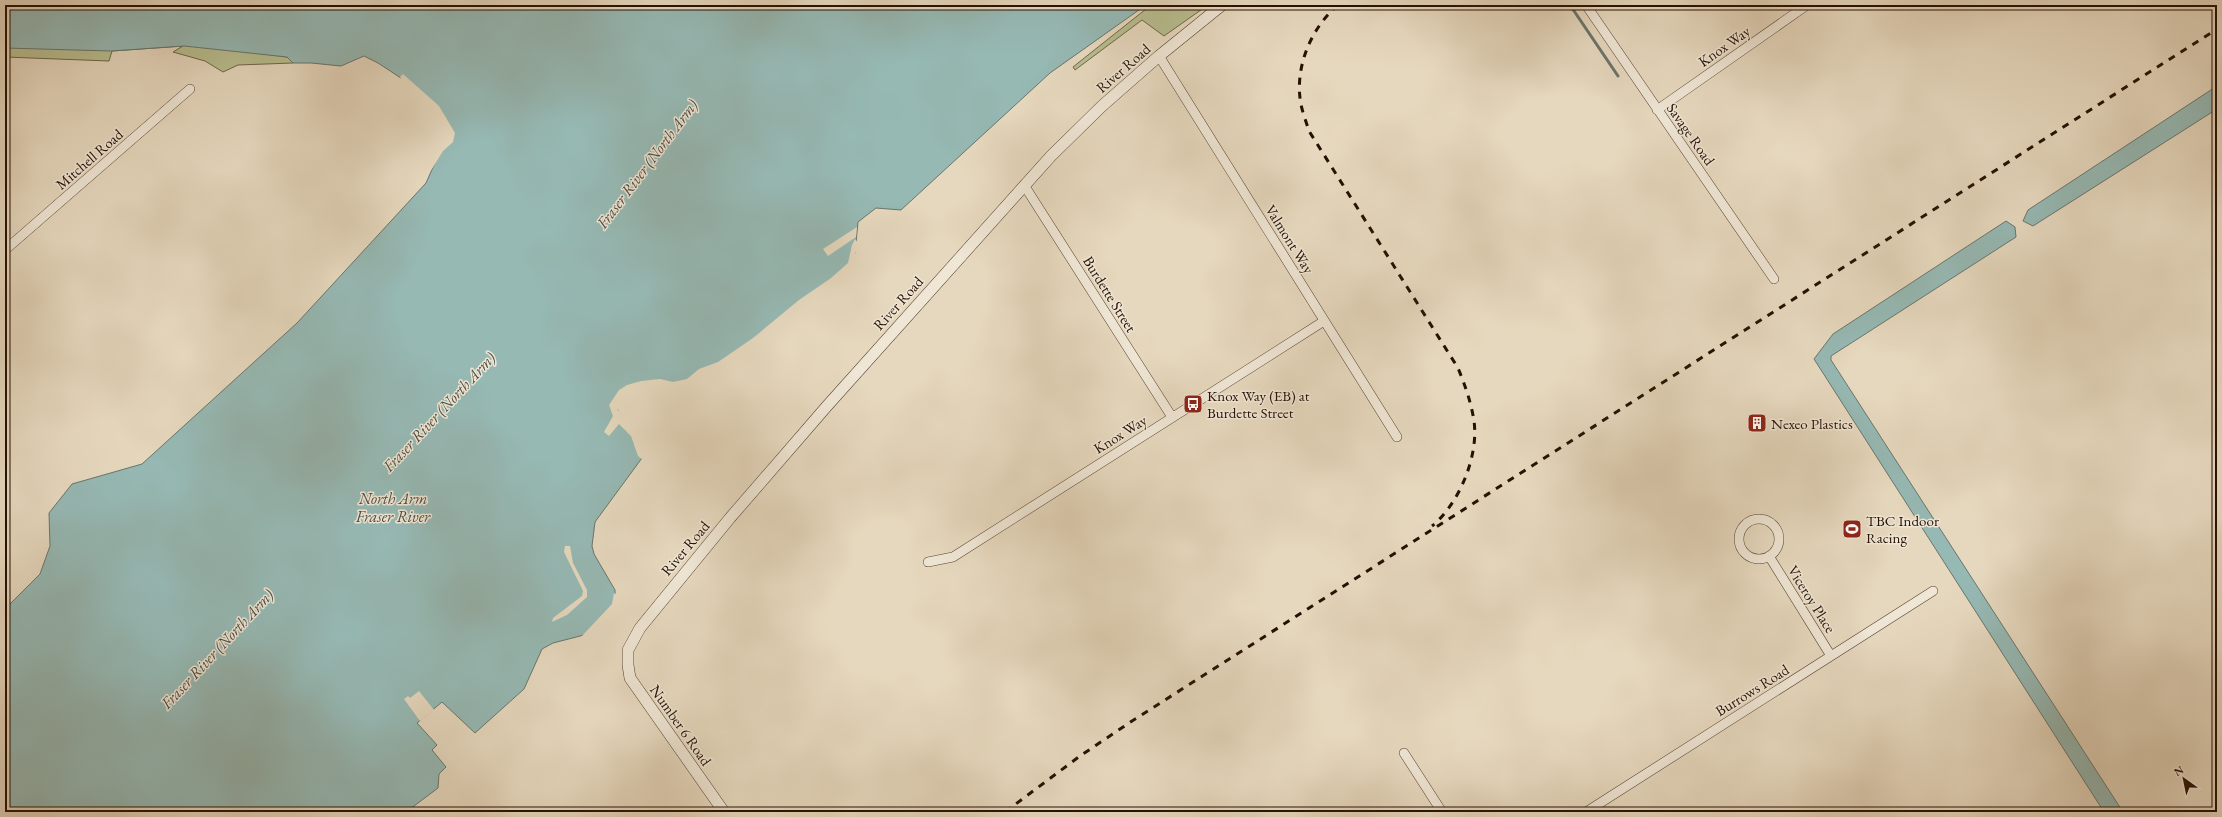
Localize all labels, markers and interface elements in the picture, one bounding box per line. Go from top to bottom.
street label: Knox Way [1694,21,1754,71]
street label: River Road [1092,39,1154,97]
water label: Fraser River (North Arm) [591,95,702,233]
street label: Savage Road [1663,99,1720,169]
street label: Mitchell Road [51,124,127,193]
street label: Valmont Way [1261,201,1319,277]
street label: Burdette Street [1079,252,1141,336]
street label: River Road [869,272,927,334]
water label: Fraser River (North Arm) [377,348,500,477]
place label: Knox Way (EB) at Burdette Street [1207,386,1310,422]
bus stop icon: Knox Way (EB) at Burdette Street [1182,393,1204,415]
street label: Knox Way [1090,410,1150,458]
building icon: Nexeo Plastics [1746,412,1768,434]
place label: Nexeo Plastics [1771,414,1853,433]
water label: North Arm Fraser River [355,488,431,527]
place label: TBC Indoor Racing [1866,511,1939,547]
street label: River Road [657,516,714,579]
sports icon: TBC Indoor Racing [1841,518,1863,540]
street label: Viceroy Place [1784,562,1840,636]
water label: Fraser River (North Arm) [155,585,278,714]
street label: Burrows Road [1712,660,1793,720]
street label: Number 6 Road [646,681,716,770]
north arrow [2164,759,2204,799]
text: N [2171,762,2186,779]

